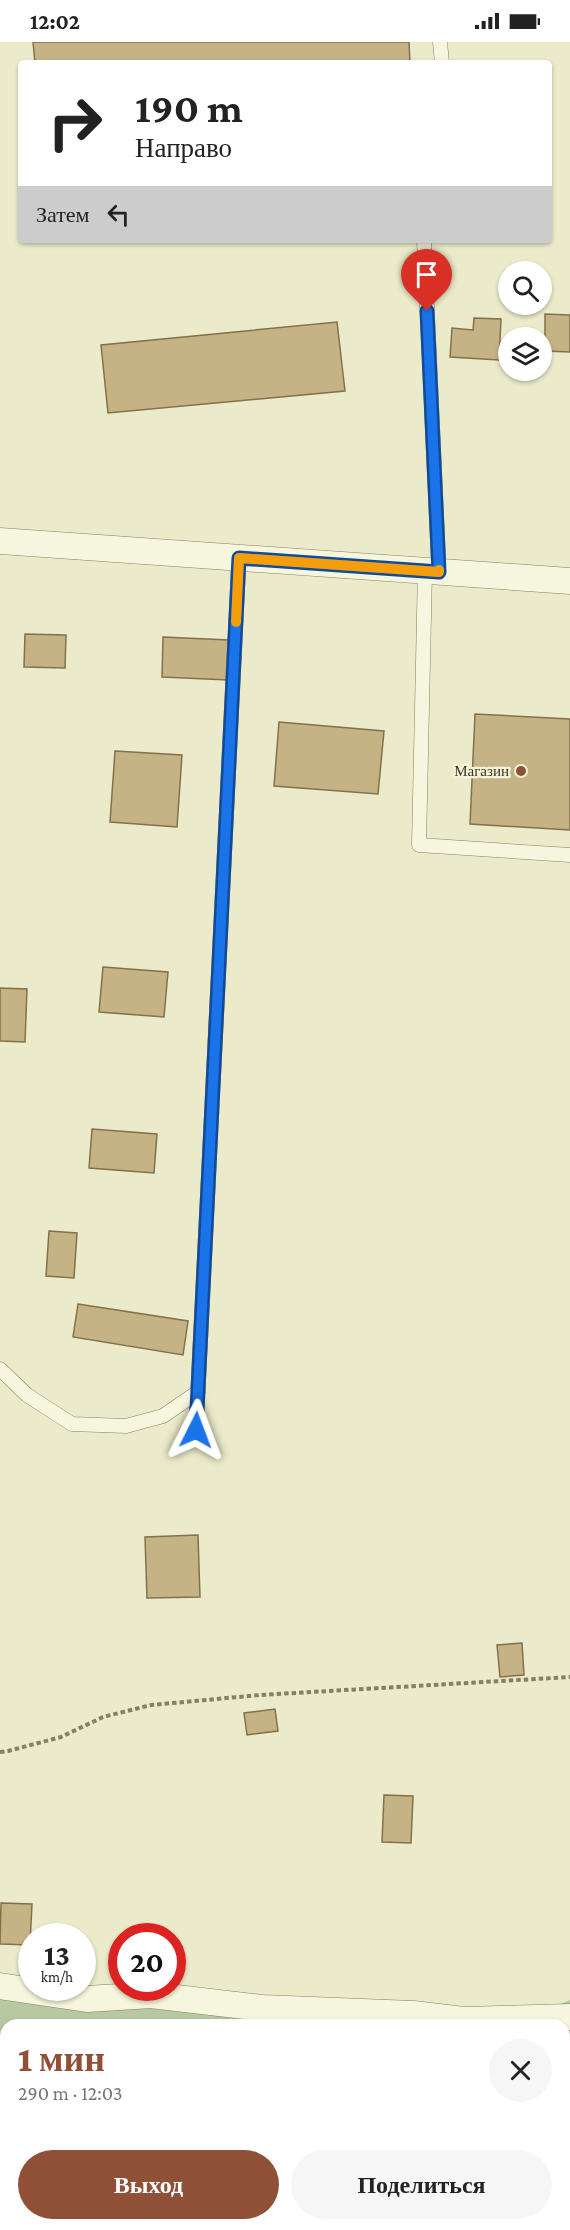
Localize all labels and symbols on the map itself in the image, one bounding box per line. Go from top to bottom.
pin [401,249,452,311]
place label: Магазин [454,763,509,779]
marker: Магазин [514,764,528,778]
position arrow [164,1398,228,1462]
speed limit sign: 20 [108,1923,186,2001]

